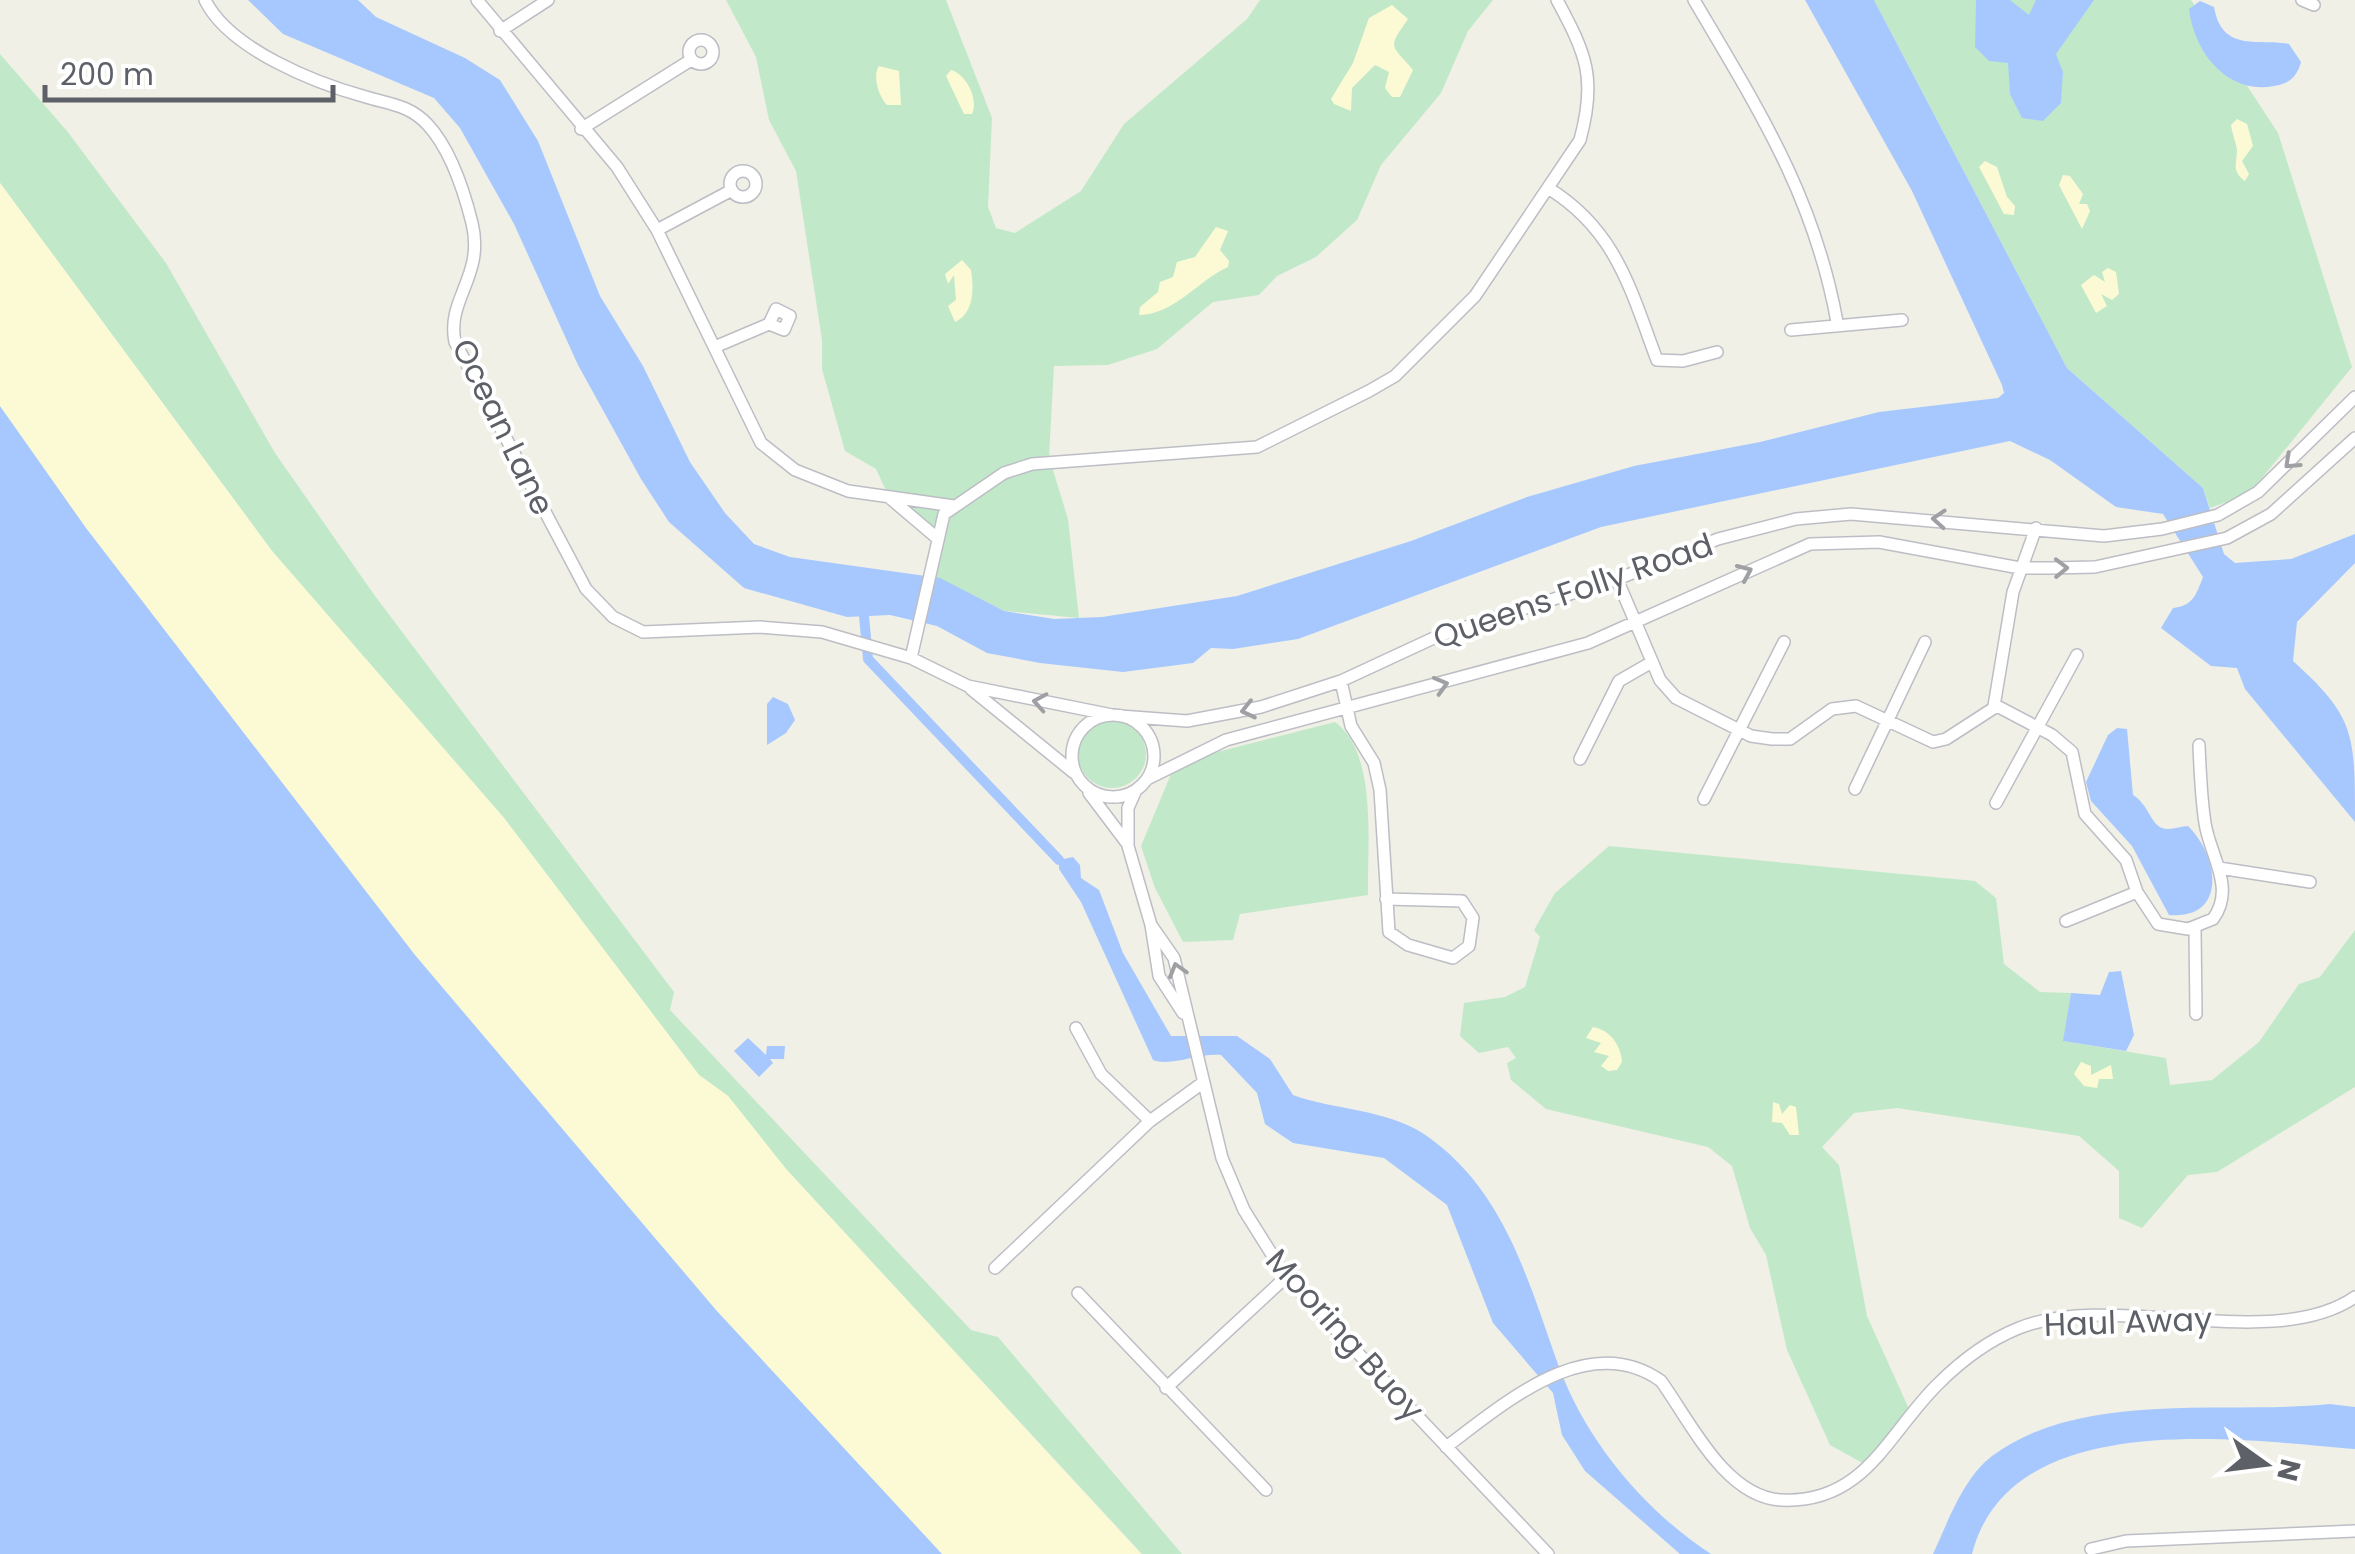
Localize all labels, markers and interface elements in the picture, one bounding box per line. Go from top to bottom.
scale bar [45,40,332,102]
text: 200 m [60,53,154,96]
street label: Ocean Lane [441,331,566,522]
one-way arrow [2284,450,2303,468]
one-way arrow [1930,509,1946,530]
street label: Queens Folly Road [1427,522,1719,660]
one-way arrow [2054,557,2070,578]
one-way arrow [1735,564,1753,584]
one-way arrow [1432,676,1449,697]
one-way arrow [1032,692,1048,713]
one-way arrow [1240,698,1257,719]
one-way arrow [1168,962,1189,979]
street label: Mooring Buoy [1256,1239,1435,1431]
street label: Haul Away [2043,1296,2213,1347]
north arrow [2215,1414,2315,1514]
text: N [2267,1455,2310,1485]

